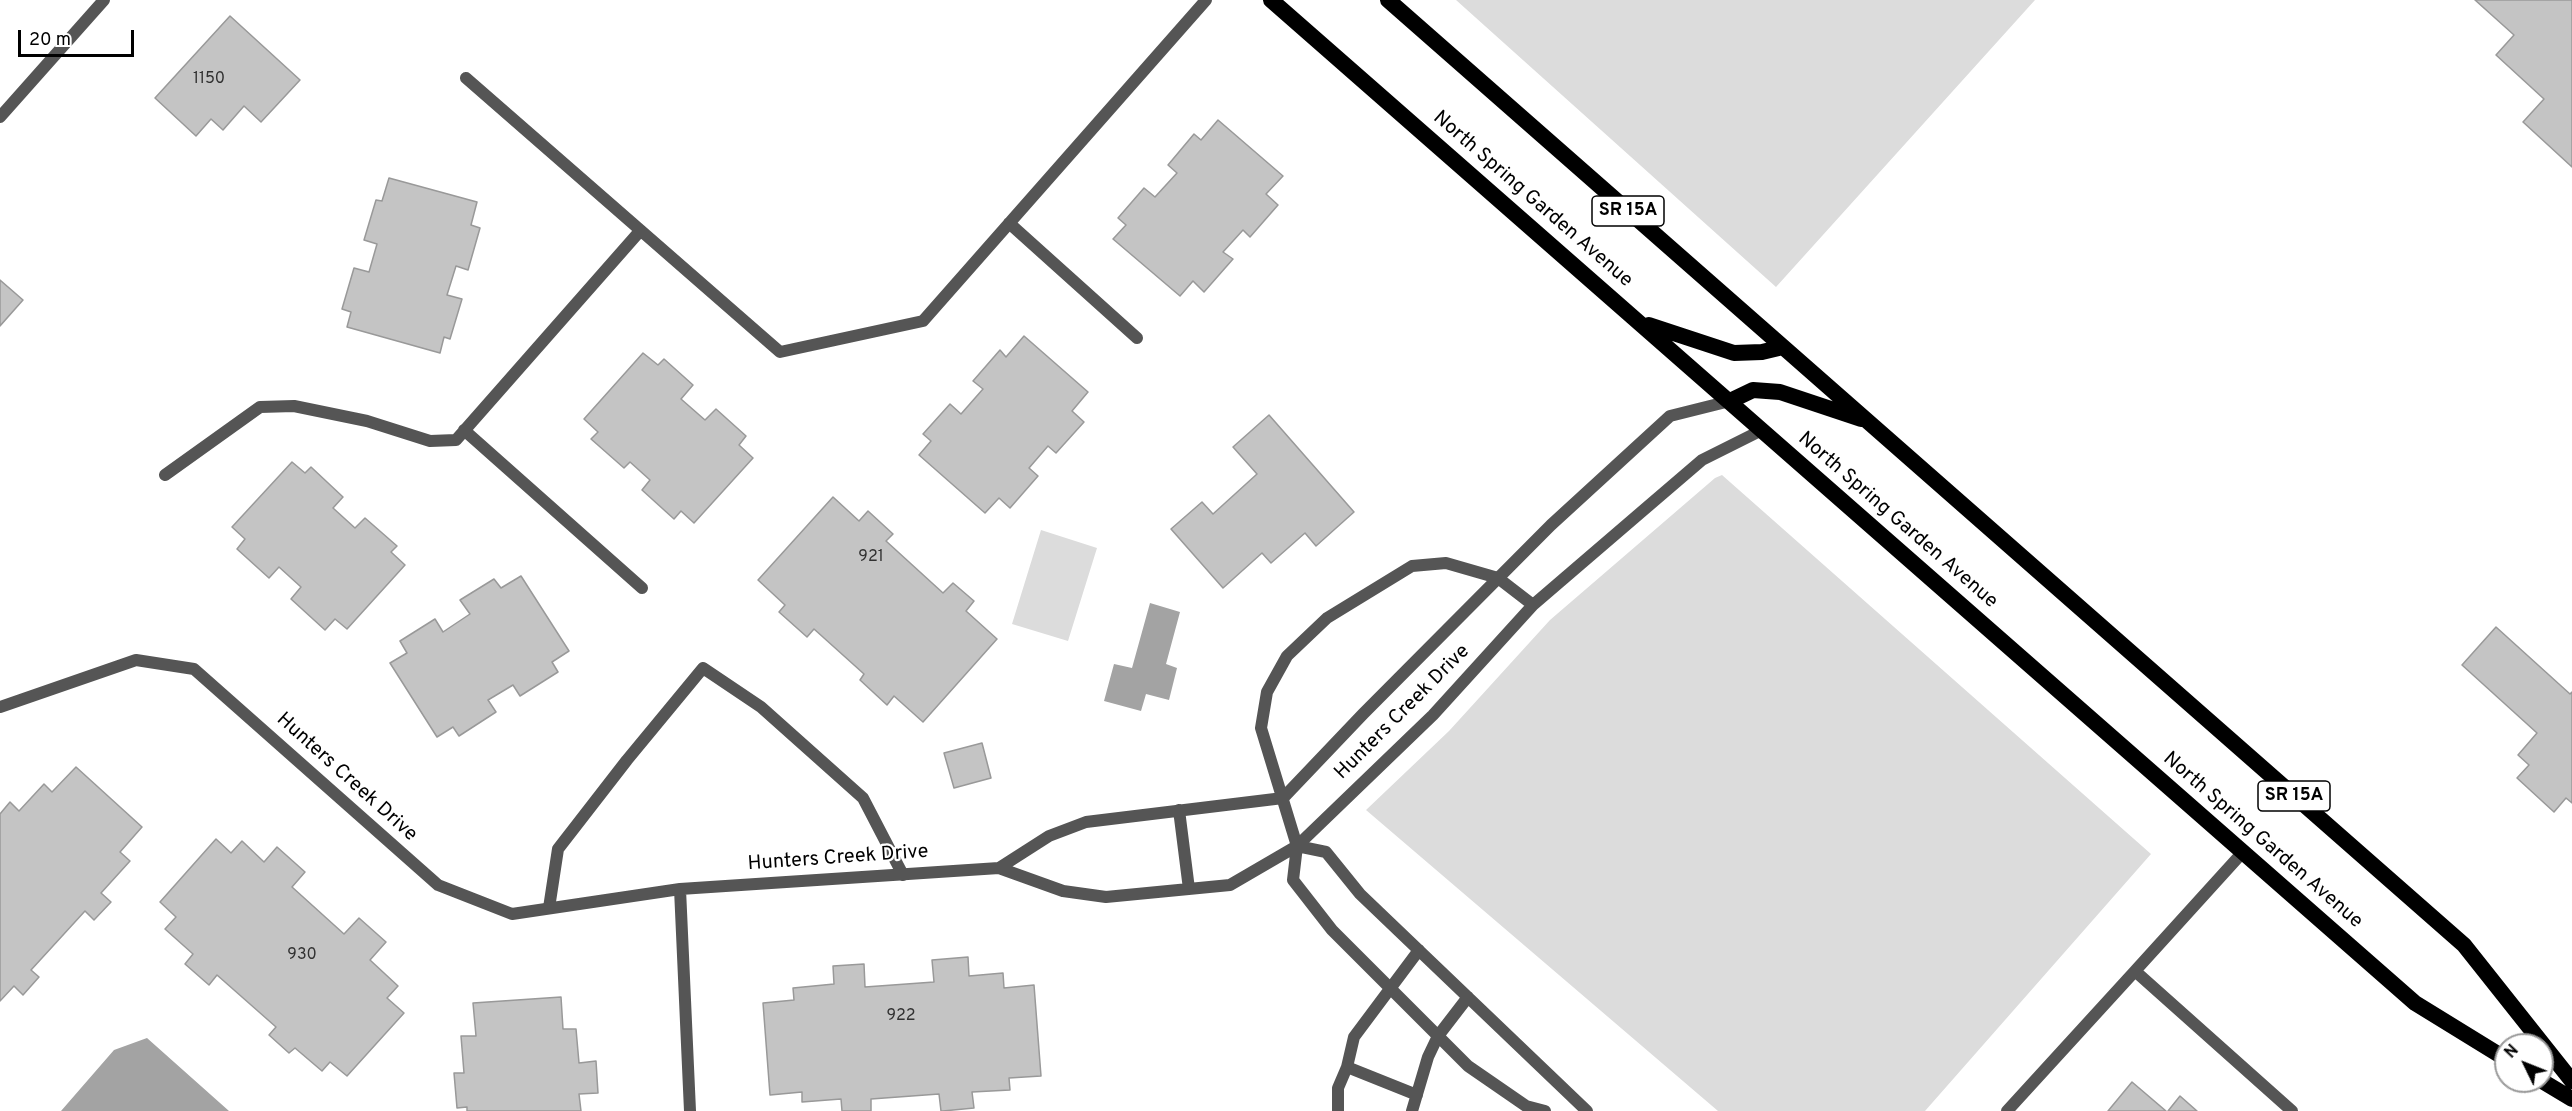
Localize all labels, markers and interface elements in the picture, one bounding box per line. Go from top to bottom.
scale bar [21,18,136,56]
text: 20 m [29,29,71,52]
house number: 1150 [193,70,225,90]
street label: North Spring Garden Avenue [1427,107,1637,293]
road number: SR 15A [1592,196,1664,226]
street label: North Spring Garden Avenue [1792,428,2002,614]
house number: 921 [858,548,884,568]
street label: Hunters Creek Drive [1330,640,1476,786]
street label: Hunters Creek Drive [271,708,421,848]
street label: North Spring Garden Avenue [2157,748,2367,934]
road number: SR 15A [2258,781,2330,811]
street label: Hunters Creek Drive [747,841,929,877]
house number: 930 [287,946,317,966]
house number: 922 [886,1007,916,1027]
north arrow [2494,1033,2554,1093]
text: N [2501,1041,2524,1063]

